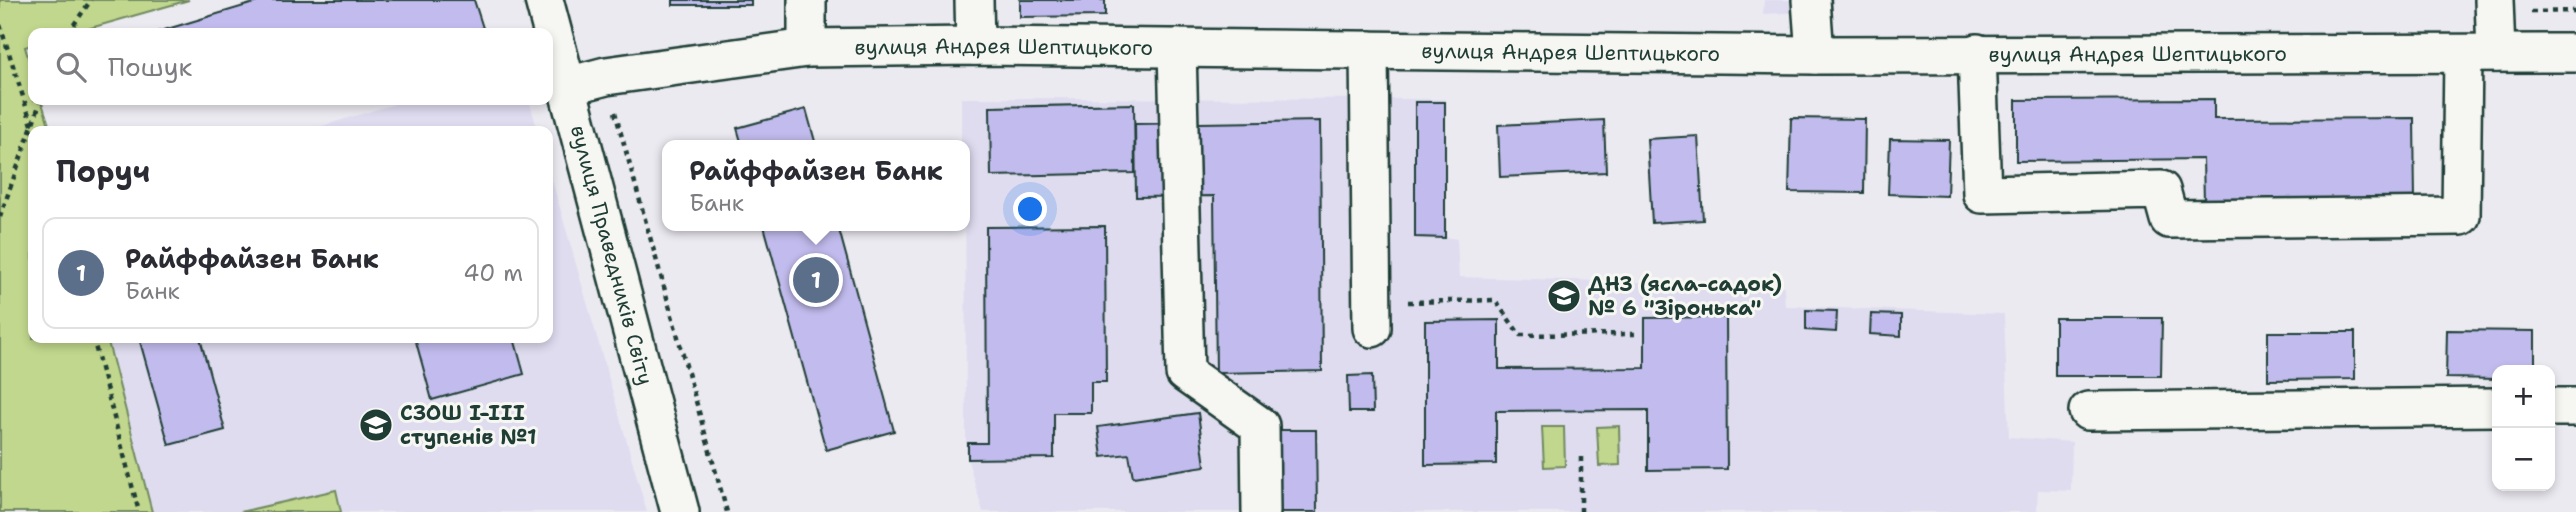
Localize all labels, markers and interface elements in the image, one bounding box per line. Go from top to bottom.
search box [28,28,553,105]
street label: вулиця Андрея Шептицького [854,32,1153,62]
street label: вулиця Андрея Шептицького [1421,37,1720,68]
street label: вулиця Андрея Шептицького [1988,40,2287,69]
icon: search [52,48,90,86]
text: Пошук [108,49,192,84]
street label: вулиця Праведників Світу [564,122,660,388]
popup [662,140,970,231]
text: Поруч [56,151,150,192]
text: Райффайзен Банк [689,153,943,188]
text: Банк [689,188,744,218]
your location [1013,192,1047,226]
text: Райффайзен Банк [125,241,379,276]
pin: 1 [793,254,839,306]
text: 1 [76,258,86,288]
text: 40 m [463,258,523,288]
place label: ДНЗ (ясла-садок) № 6 "Зіронька" [1588,270,1782,322]
text: Банк [125,276,180,306]
school or university icon: ДНЗ (ясла-садок) № 6 "Зіронька" [1545,277,1583,315]
map controls [2492,365,2555,491]
button: + [2492,365,2555,428]
place label: СЗОШ І-ІІІ ступенів №1 [400,399,537,451]
school or university icon: СЗОШ І-ІІІ ступенів №1 [357,406,395,444]
button: − [2492,428,2555,491]

